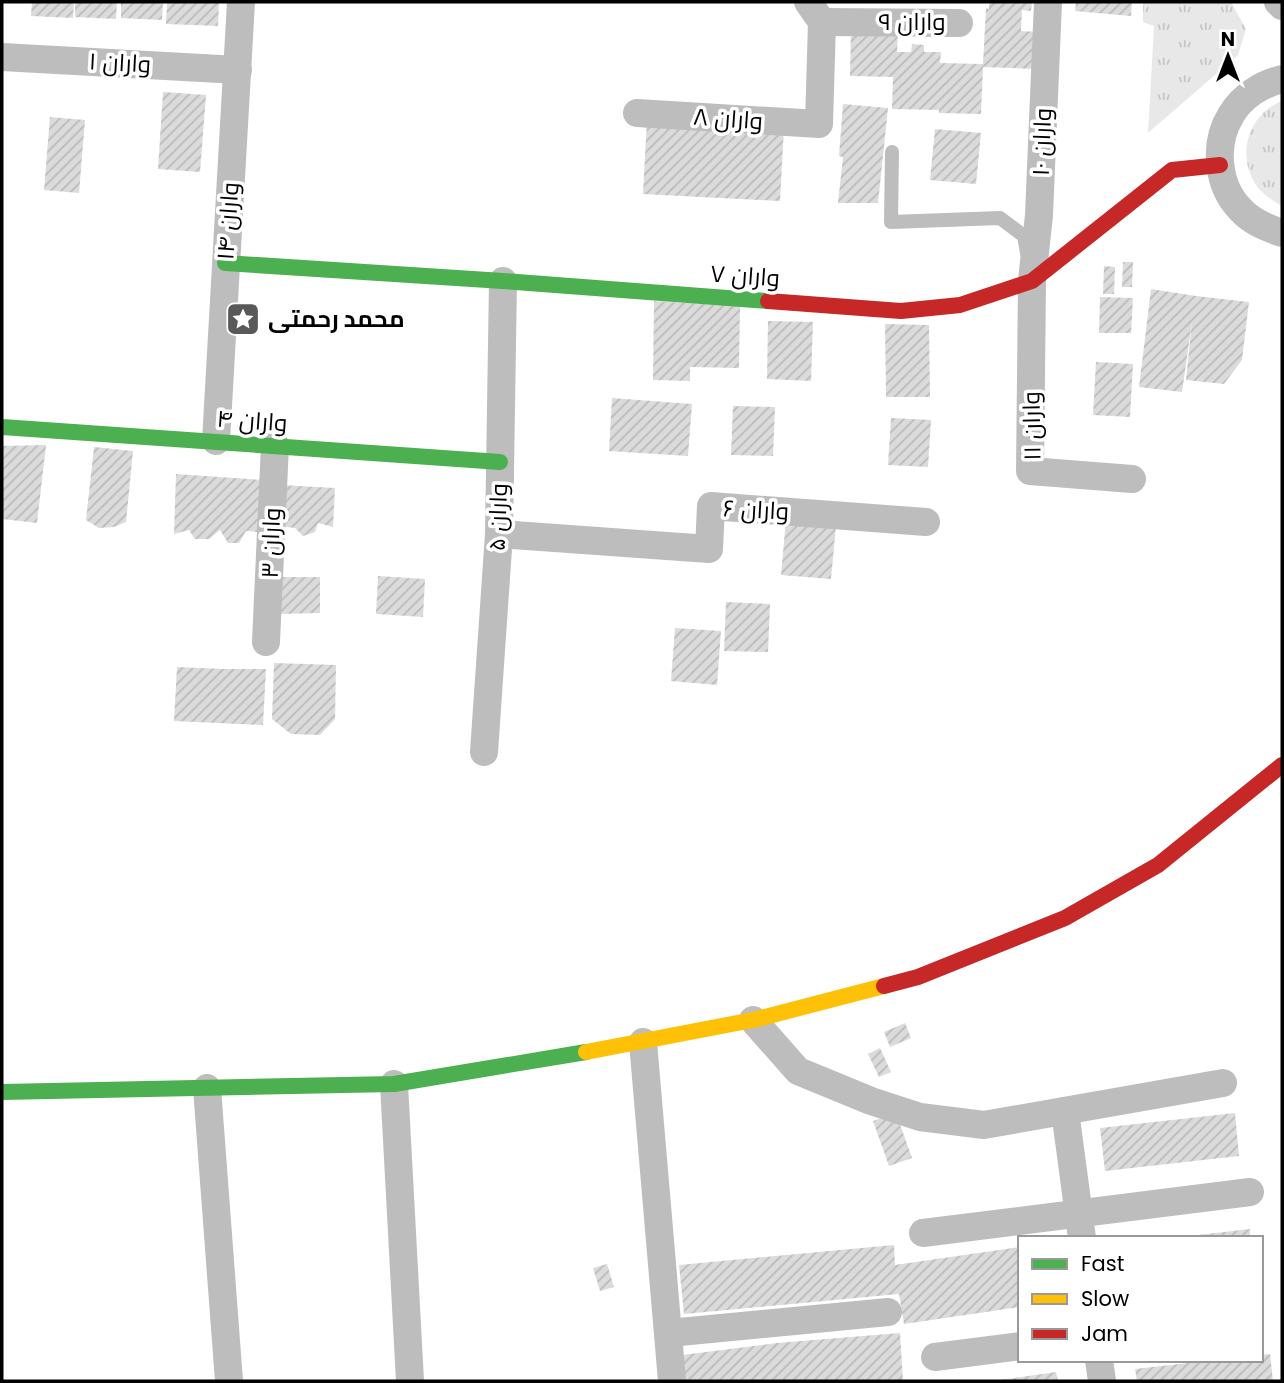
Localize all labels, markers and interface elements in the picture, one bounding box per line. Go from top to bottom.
street label: واران ۹ [878,5,946,38]
north arrow [1193,21,1263,91]
text: N [1221,26,1235,53]
street label: واران ۱ [88,44,152,81]
street label: واران ۸ [692,100,764,137]
street label: واران ۱۰ [1024,107,1059,177]
street label: واران ۱۴ [208,181,247,261]
street label: واران ۷ [709,257,781,294]
place icon: محمد رحمتی [224,300,262,338]
place label: محمد رحمتی [268,302,405,335]
street label: واران ۱۱ [1014,391,1049,461]
street label: واران ۴ [216,402,288,439]
street label: واران ۵ [480,483,515,551]
street label: واران ۶ [722,491,790,528]
street label: واران ۳ [253,507,288,579]
legend [1018,1236,1263,1362]
text: Fast [1081,1249,1124,1278]
text: Slow [1081,1284,1129,1313]
text: Jam [1081,1319,1128,1348]

